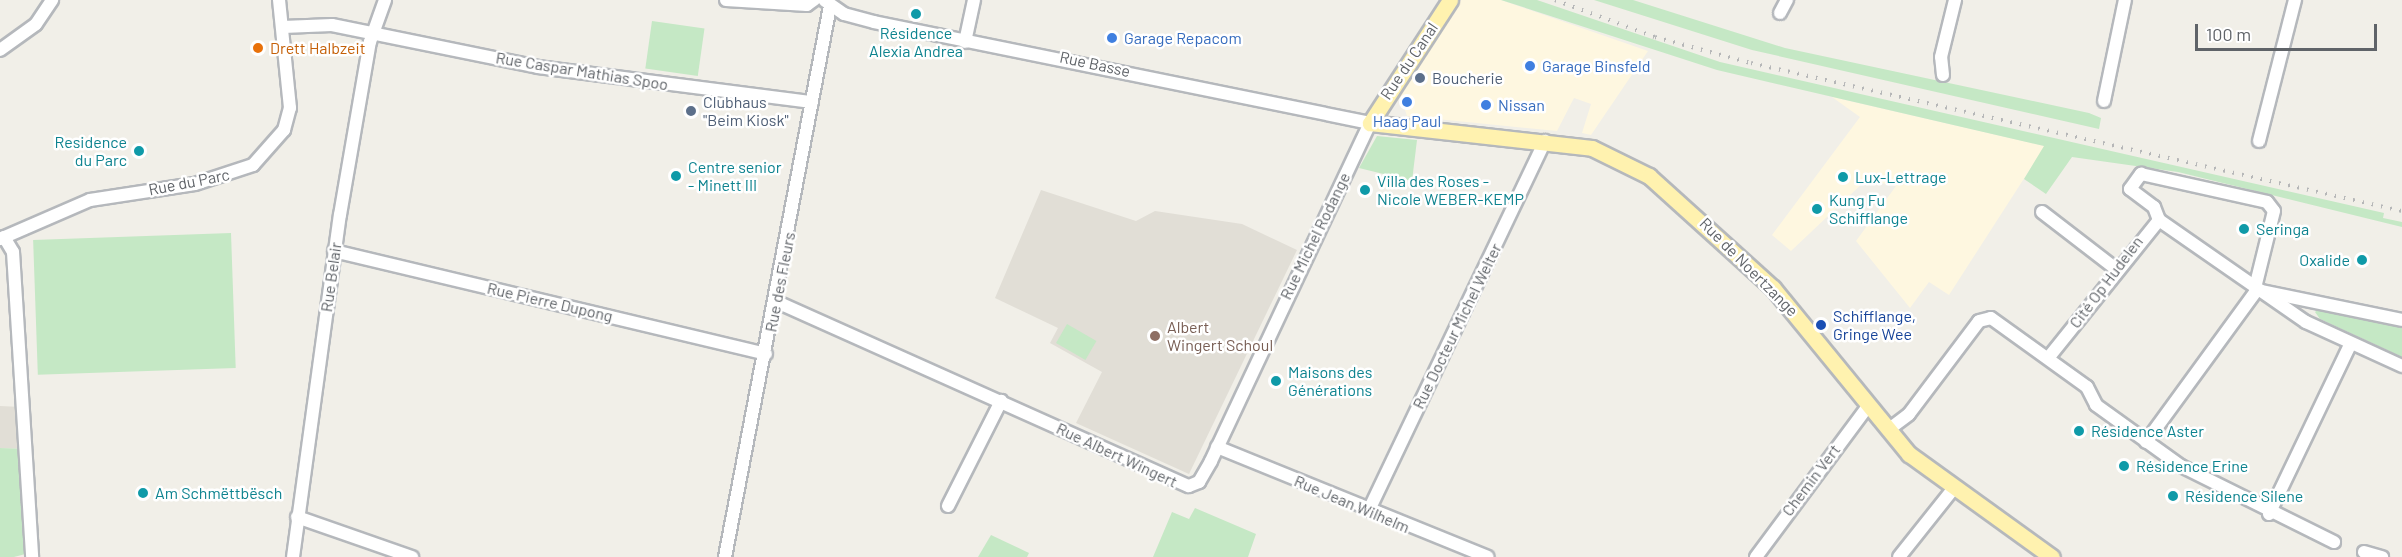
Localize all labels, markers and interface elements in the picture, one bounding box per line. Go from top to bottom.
marker: Résidence Alexia Andrea [909,7,923,21]
scale bar [2198,12,2380,50]
street label: Rue du Canal [1376,19,1442,103]
place label: Résidence Alexia Andrea [869,23,963,61]
text: 100 m [2206,23,2251,45]
place label: Garage Repacom [1124,28,1242,48]
marker: Garage Repacom [1105,31,1119,45]
place label: Drett Halbzeit [270,38,366,58]
marker: Drett Halbzeit [251,41,265,55]
street label: Rue Basse [1058,47,1132,81]
street label: Rue Caspar Mathias Spoo [494,48,670,94]
place label: Garage Binsfeld [1542,56,1650,76]
marker: Garage Binsfeld [1523,59,1537,73]
place label: Boucherie [1432,68,1503,88]
marker: Boucherie [1413,71,1427,85]
place label: Clubhaus "Beim Kiosk" [703,92,789,130]
marker: Haag Paul [1400,95,1414,109]
place label: Nissan [1498,95,1545,115]
marker: Nissan [1479,98,1493,112]
marker: Clubhaus "Beim Kiosk" [684,104,698,118]
place label: Haag Paul [1373,111,1441,131]
place label: Residence du Parc [55,132,127,170]
marker: Residence du Parc [132,144,146,158]
place label: Centre senior - Minett III [688,157,782,195]
street label: Rue du Parc [147,165,231,199]
place label: Lux-Lettrage [1855,167,1946,187]
marker: Centre senior - Minett III [669,169,683,183]
street label: Rue Michel Rodange [1276,169,1354,303]
marker: Lux-Lettrage [1836,170,1850,184]
place label: Villa des Roses - Nicole WEBER-KEMP [1377,171,1524,209]
marker: Villa des Roses - Nicole WEBER-KEMP [1358,183,1372,197]
place label: Kung Fu Schifflange [1829,190,1908,228]
marker: Kung Fu Schifflange [1810,202,1824,216]
street label: Rue de Noertzange [1696,214,1802,320]
place label: Seringa [2256,219,2309,239]
marker: Seringa [2237,222,2251,236]
street label: Rue des Fleurs [761,230,799,334]
street label: Cité Op Hudelen [2065,232,2147,332]
street label: Rue Docteur Michel Welter [1409,240,1505,412]
street label: Rue Belair [317,241,345,313]
place label: Oxalide [2299,250,2350,270]
marker: Oxalide [2355,253,2369,267]
street label: Rue Pierre Dupong [485,278,615,326]
place label: Schifflange, Gringe Wee [1833,306,1916,344]
place label: Albert Wingert Schoul [1167,317,1273,355]
marker: Schifflange, Gringe Wee [1814,318,1828,332]
marker: Albert Wingert Schoul [1148,329,1162,343]
place label: Maisons des Générations [1288,362,1372,400]
marker: Maisons des Générations [1269,374,1283,388]
street label: Rue Albert Wingert [1053,419,1181,491]
place label: Résidence Aster [2091,421,2204,441]
marker: Résidence Aster [2072,424,2086,438]
street label: Chemin Vert [1778,440,1844,520]
place label: Résidence Erine [2136,456,2248,476]
marker: Résidence Erine [2117,459,2131,473]
street label: Rue Jean Wilhelm [1291,471,1413,537]
place label: Am Schmëttbësch [155,483,282,503]
marker: Am Schmëttbësch [136,486,150,500]
place label: Résidence Silene [2185,486,2303,506]
marker: Résidence Silene [2166,489,2180,503]

